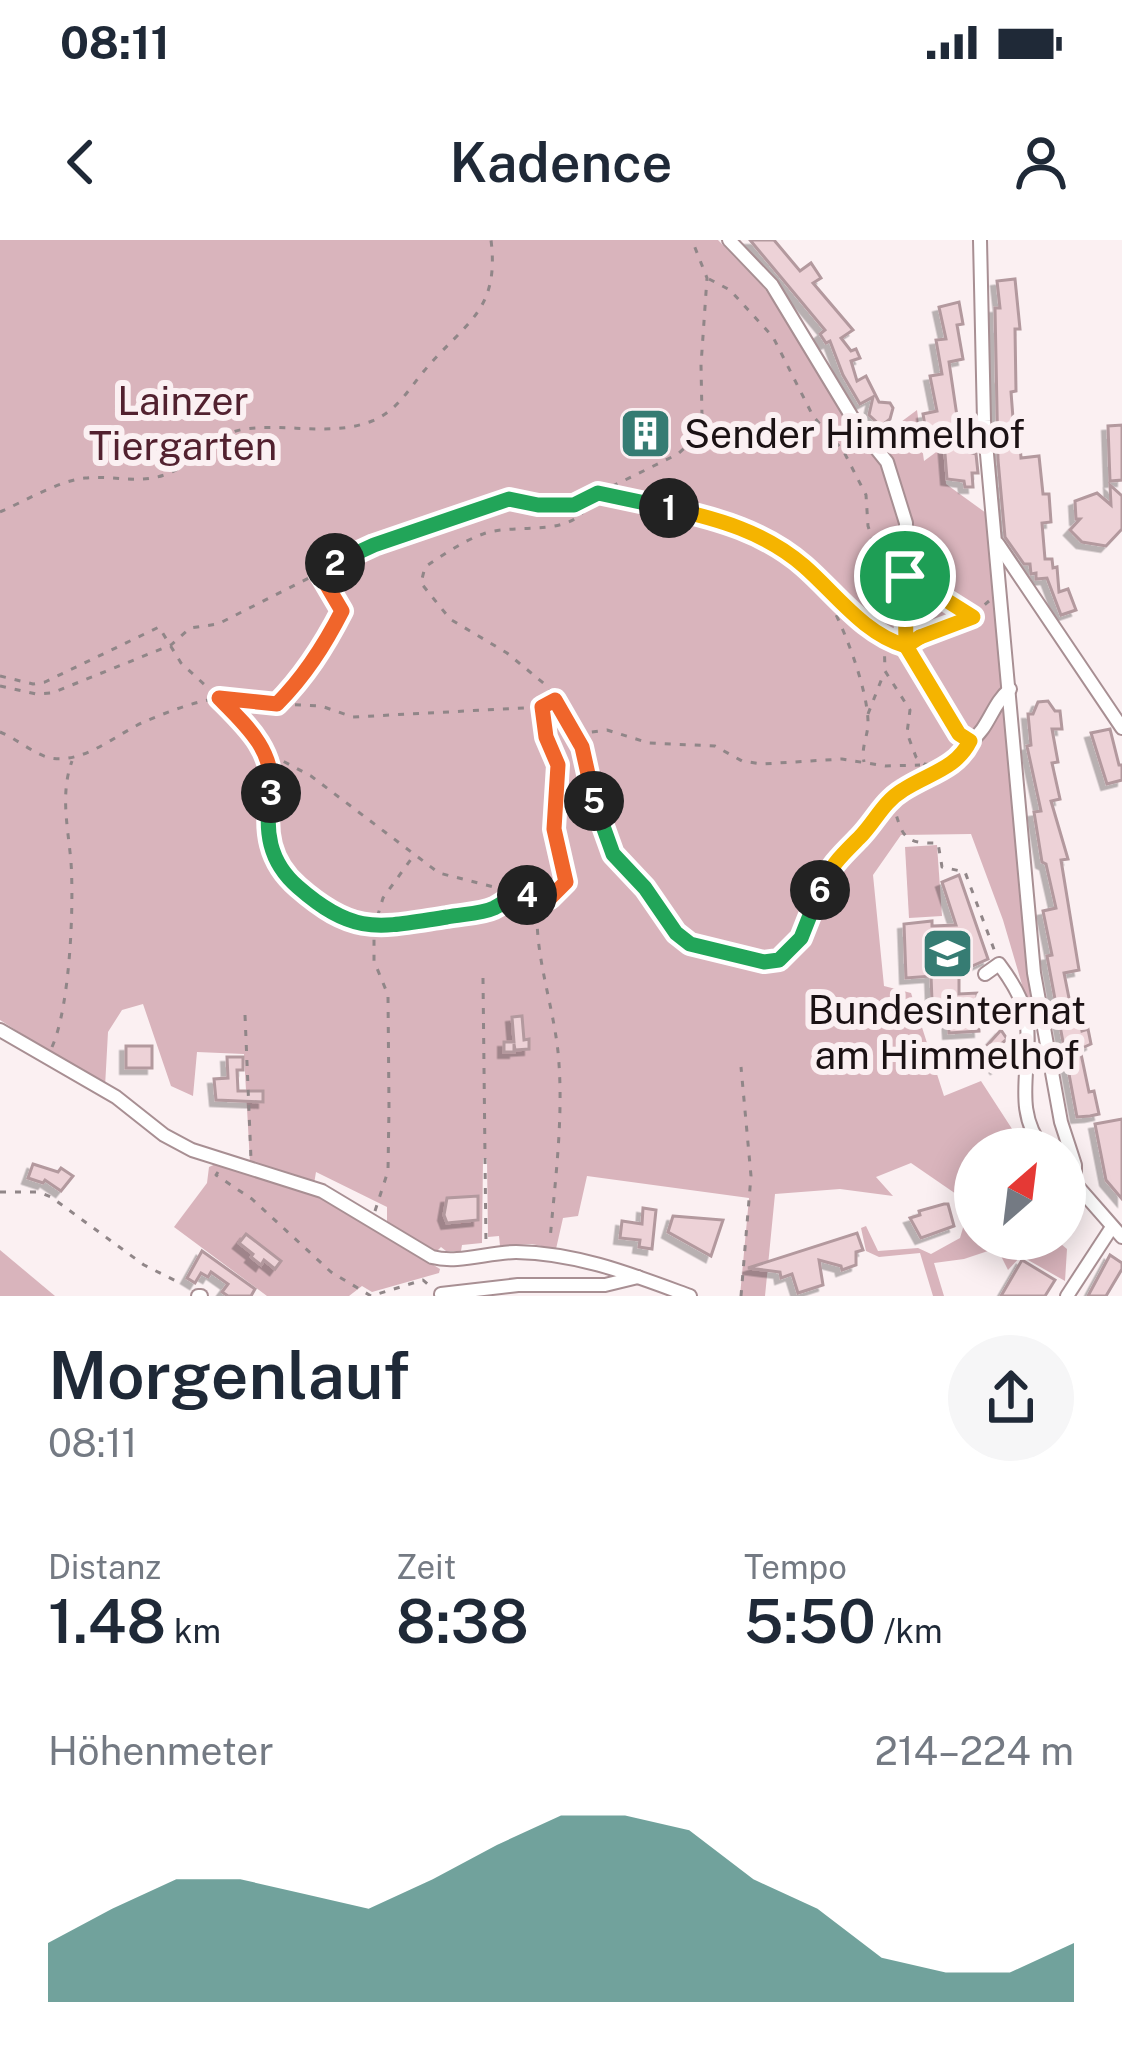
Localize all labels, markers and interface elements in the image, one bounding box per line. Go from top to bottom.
text: 08:11 [60,16,170,69]
icon: back [48,129,114,195]
icon: person [1008,129,1074,195]
text: Kadence [450,131,672,194]
park label: Lainzer Tiergarten [89,378,277,469]
building icon: Sender Himmelhof [617,406,673,462]
place label: Sender Himmelhof [684,411,1025,457]
pin: 1 [639,478,699,538]
text: 1 [662,489,676,527]
pin [854,525,956,627]
pin: 2 [305,533,365,593]
icon: arrive [872,543,938,609]
text: 2 [325,544,345,582]
pin: 3 [241,763,301,823]
pin: 5 [564,771,624,831]
text: 3 [260,774,282,812]
text: 5 [583,782,605,820]
pin: 6 [790,860,850,920]
pin: 4 [497,865,557,925]
text: 6 [809,871,831,909]
text: 4 [516,876,538,914]
school or university icon: Bundesinternat am Himmelhof [919,925,975,981]
place label: Bundesinternat am Himmelhof [808,987,1086,1078]
north arrow [954,1128,1086,1260]
map controls [954,1128,1086,1260]
button: share [948,1335,1074,1461]
text: Morgenlauf [48,1336,410,1414]
text: 08:11 [48,1420,137,1466]
text: Distanz [48,1548,161,1586]
text: Zeit [396,1548,456,1586]
text: Tempo [744,1548,847,1586]
text: 1.48 [48,1586,166,1657]
text: 8:38 [396,1586,529,1657]
text: 5:50 [744,1586,876,1657]
text: km [166,1612,221,1650]
text: /km [876,1612,943,1650]
text: Höhenmeter [48,1728,274,1774]
text: 214–224 m [875,1728,1074,1774]

